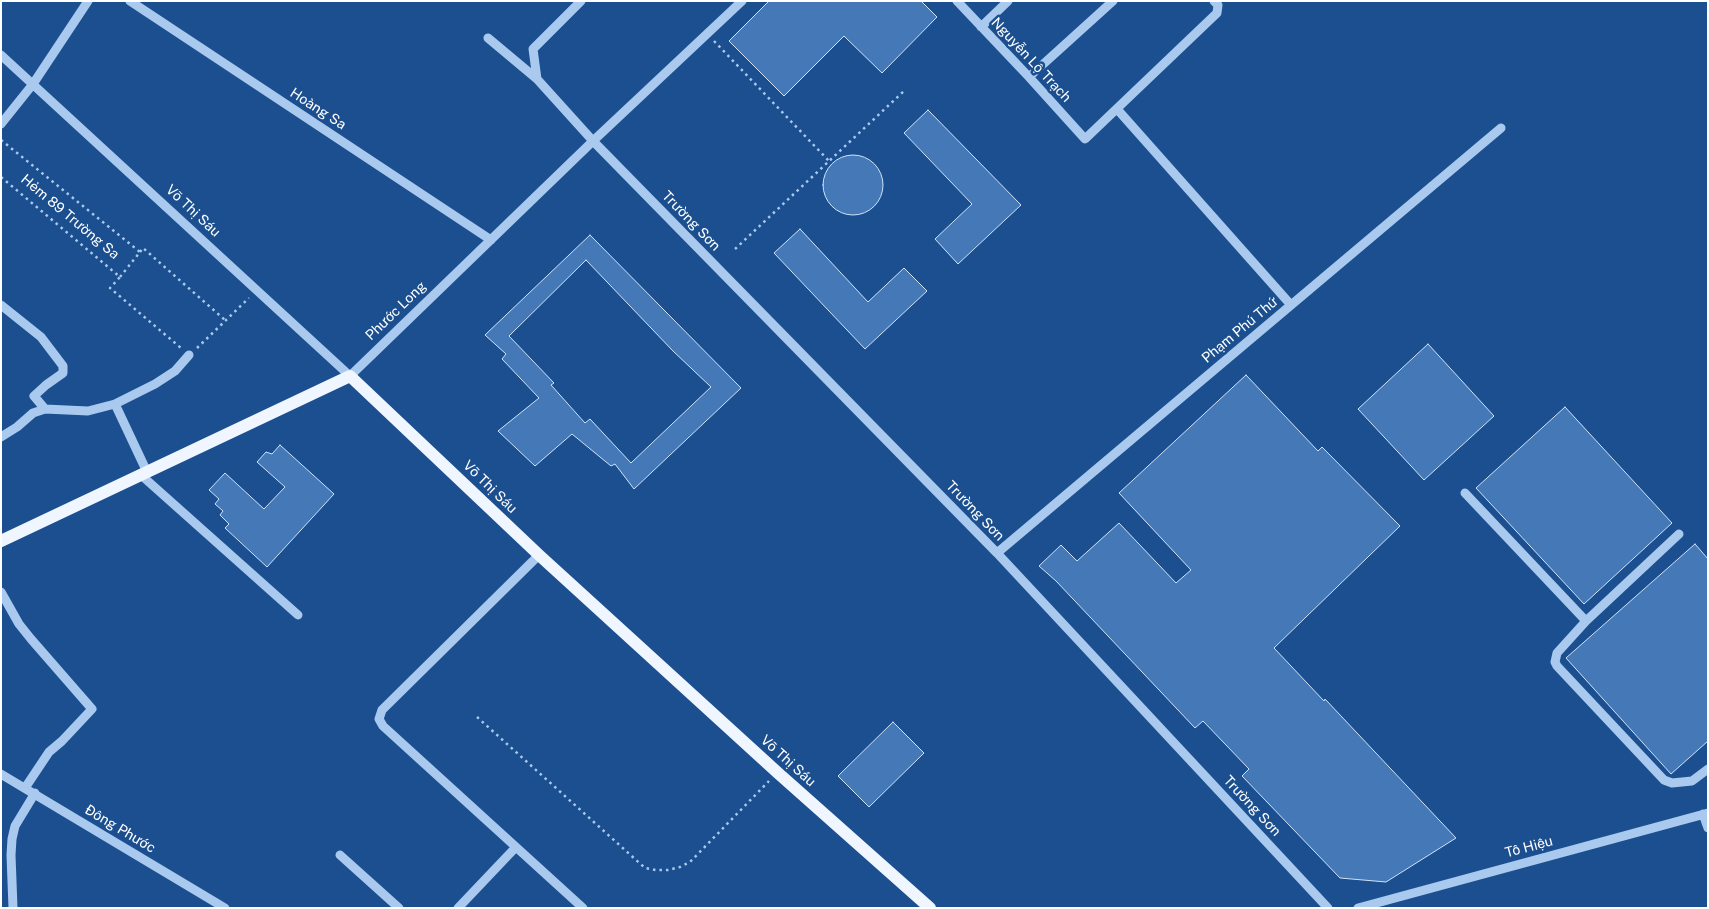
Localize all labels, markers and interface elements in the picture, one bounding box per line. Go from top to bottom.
street label: Nguyễn Lộ Trạch [988,14,1074,106]
street label: Hoàng Sa [287,85,349,133]
street label: Hẻm 89 Trường Sa [17,171,123,263]
street label: Võ Thị Sáu [162,181,224,241]
street label: Trường Sơn [658,188,724,254]
street label: Phước Long [362,278,430,344]
street label: Phạm Phú Thứ [1199,293,1281,367]
street label: Võ Thị Sáu [460,457,520,517]
street label: Trường Sơn [942,478,1008,544]
street label: Võ Thị Sáu [757,732,819,790]
street label: Trường Sơn [1220,772,1284,840]
street label: Đông Phước [82,801,158,857]
street label: Tô Hiệu [1503,833,1555,861]

